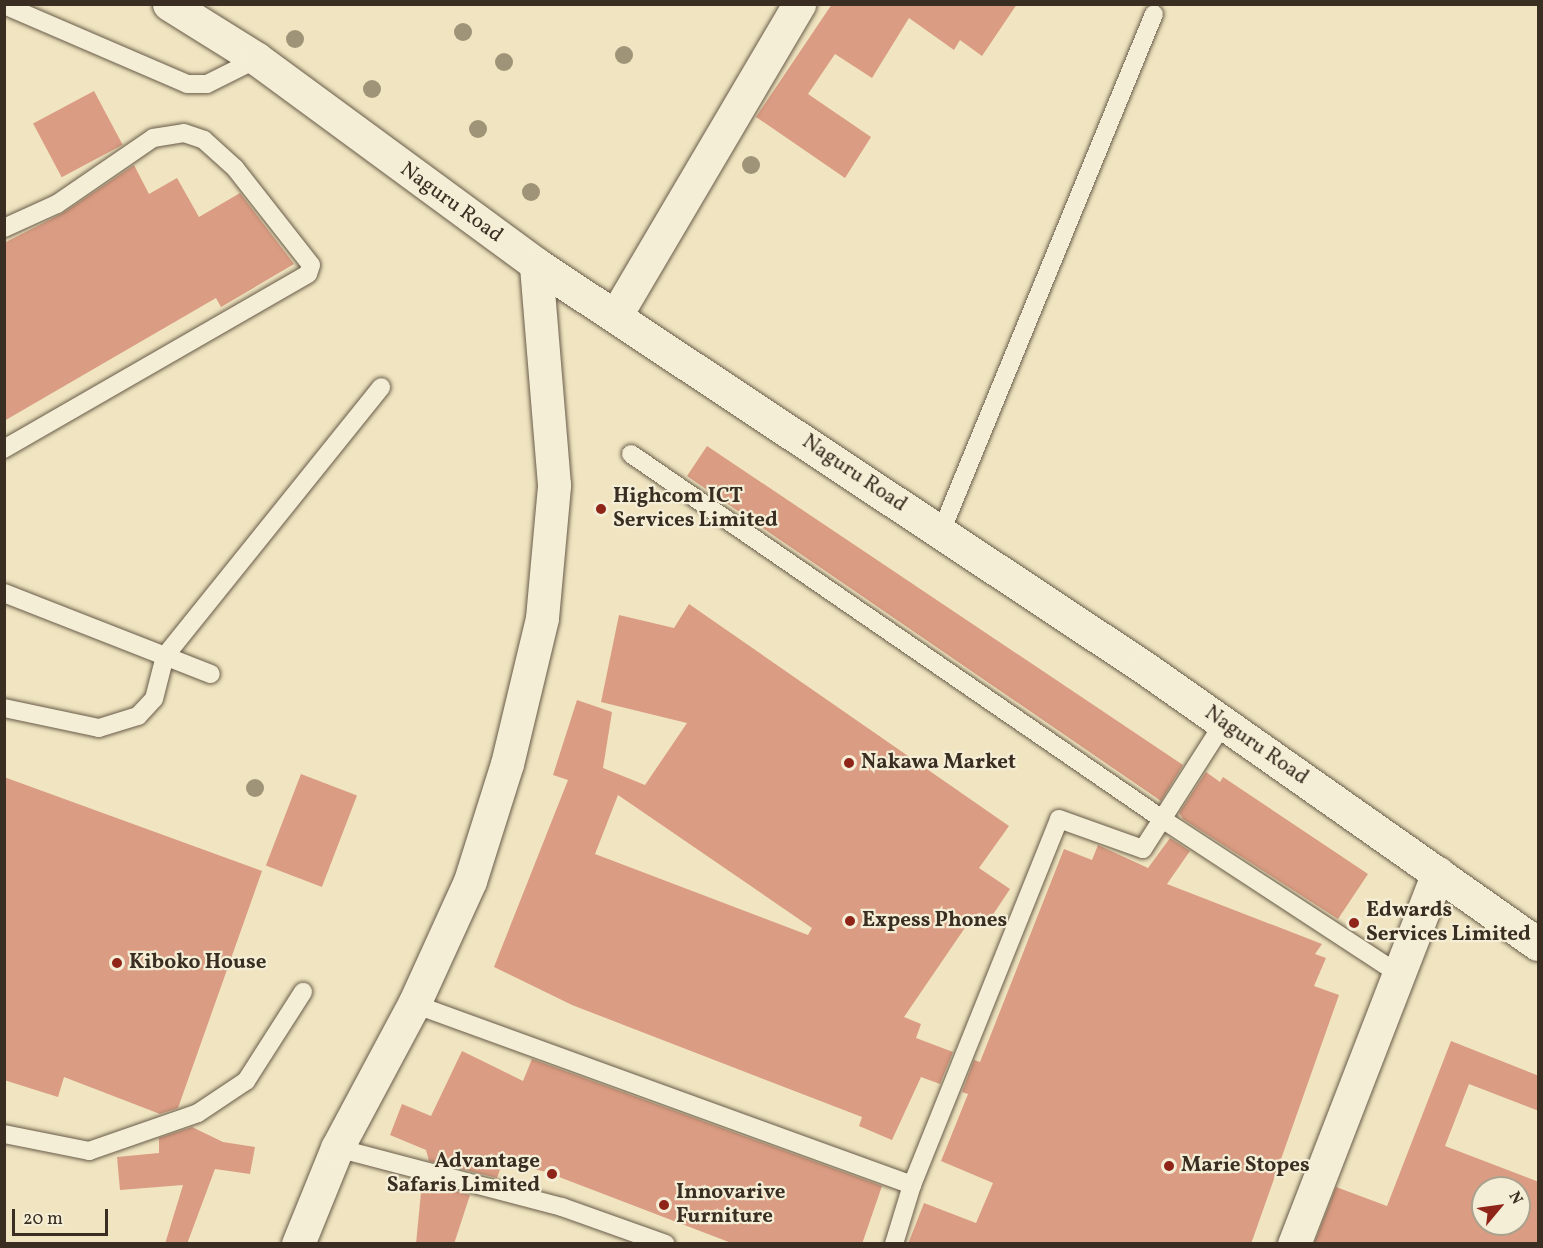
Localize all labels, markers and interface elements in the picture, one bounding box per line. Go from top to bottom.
street label: Naguru Road [395,157,507,249]
street label: Naguru Road [797,430,911,518]
place label: Highcom ICT Services Limited [613,484,778,534]
marker: Highcom ICT Services Limited [594,502,608,516]
street label: Naguru Road [1199,701,1313,791]
place label: Nakawa Market [861,750,1016,776]
marker: Nakawa Market [842,756,856,770]
place label: Edwards Services Limited [1366,898,1531,948]
place label: Expess Phones [862,908,1007,934]
marker: Expess Phones [843,914,857,928]
marker: Edwards Services Limited [1347,916,1361,930]
place label: Kiboko House [129,950,266,976]
marker: Kiboko House [110,956,124,970]
place label: Advantage Safaris Limited [387,1149,540,1199]
place label: Marie Stopes [1181,1153,1310,1179]
marker: Marie Stopes [1162,1159,1176,1173]
marker: Advantage Safaris Limited [545,1167,559,1181]
north arrow [1471,1176,1531,1236]
place label: Innovarive Furniture [676,1180,786,1230]
text: N [1503,1188,1527,1209]
scale bar [15,1197,111,1235]
marker: Innovarive Furniture [657,1198,671,1212]
text: 20 m [23,1207,63,1232]

